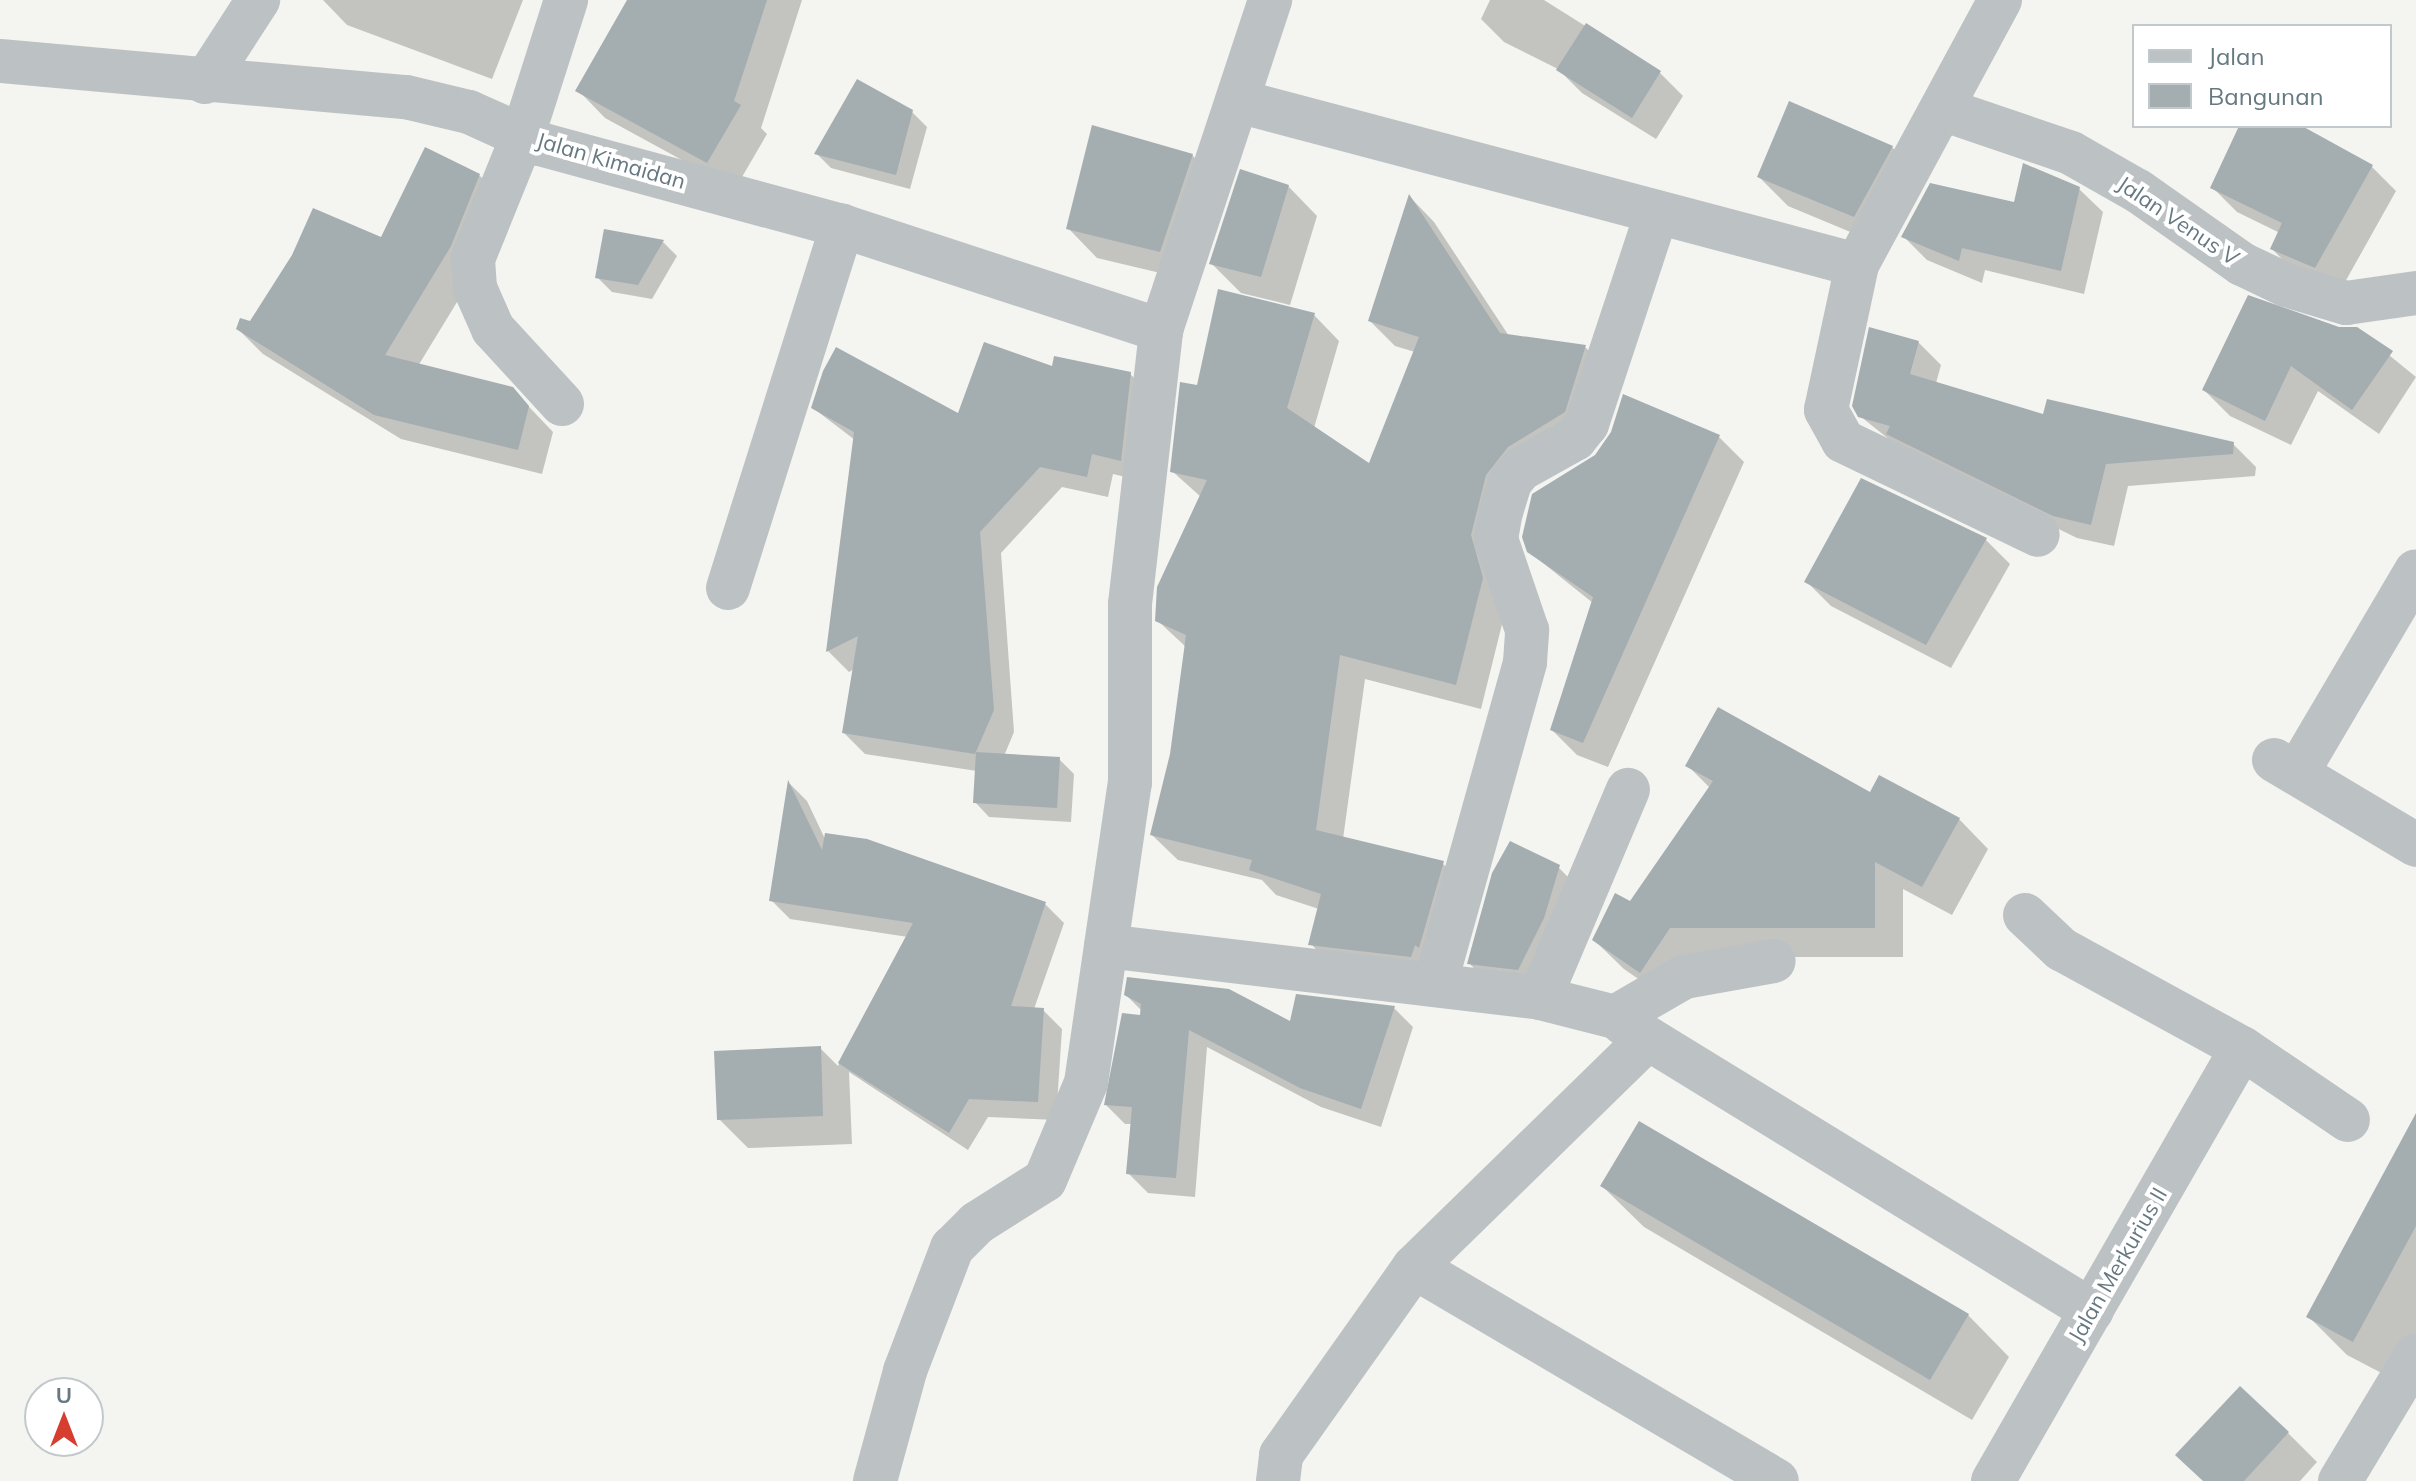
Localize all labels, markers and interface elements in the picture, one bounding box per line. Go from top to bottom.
legend [2132,24,2392,128]
text: Jalan [2208,41,2264,71]
text: Bangunan [2208,81,2324,111]
street label: Jalan Kimaidan [533,127,689,195]
street label: Jalan Venus V [2112,171,2244,271]
street label: Jalan Merkurius II [2063,1183,2173,1347]
north arrow [24,1377,104,1457]
text: U [56,1381,72,1409]

